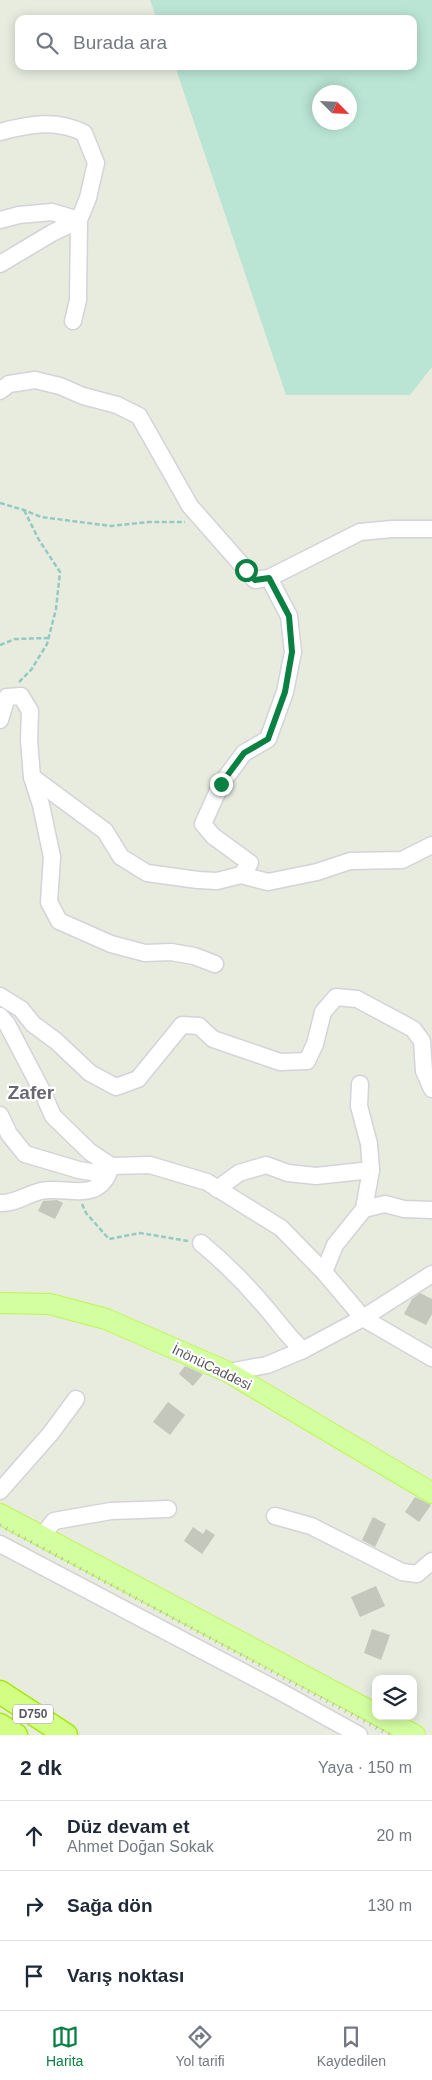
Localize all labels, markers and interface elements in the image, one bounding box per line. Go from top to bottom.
search box [15,15,417,70]
icon: search [33,29,61,57]
text: Burada ara [73,32,167,53]
north arrow [312,85,357,130]
route start [235,559,258,582]
route end [210,773,233,796]
district label: Zafer [8,1082,55,1103]
street label: İnönüCaddesi [170,1340,255,1393]
map controls [372,1675,417,1720]
button: layers [372,1675,417,1720]
road number: D750 [13,1705,53,1724]
text: 2 dk [20,1756,62,1779]
text: Yaya · 150 m [318,1759,412,1776]
text: Düz devam et [67,1816,189,1837]
icon: ahead [20,1822,48,1850]
text: 20 m [376,1827,412,1844]
text: Ahmet Doğan Sokak [67,1838,214,1855]
icon: right [20,1892,48,1920]
text: Sağa dön [67,1895,153,1916]
text: 130 m [368,1897,412,1914]
icon: arrive [20,1962,48,1990]
text: Varış noktası [67,1965,184,1986]
tab: Harita [46,2023,83,2069]
tab: Yol tarifi [175,2023,225,2069]
tab: Kaydedilen [317,2023,386,2069]

